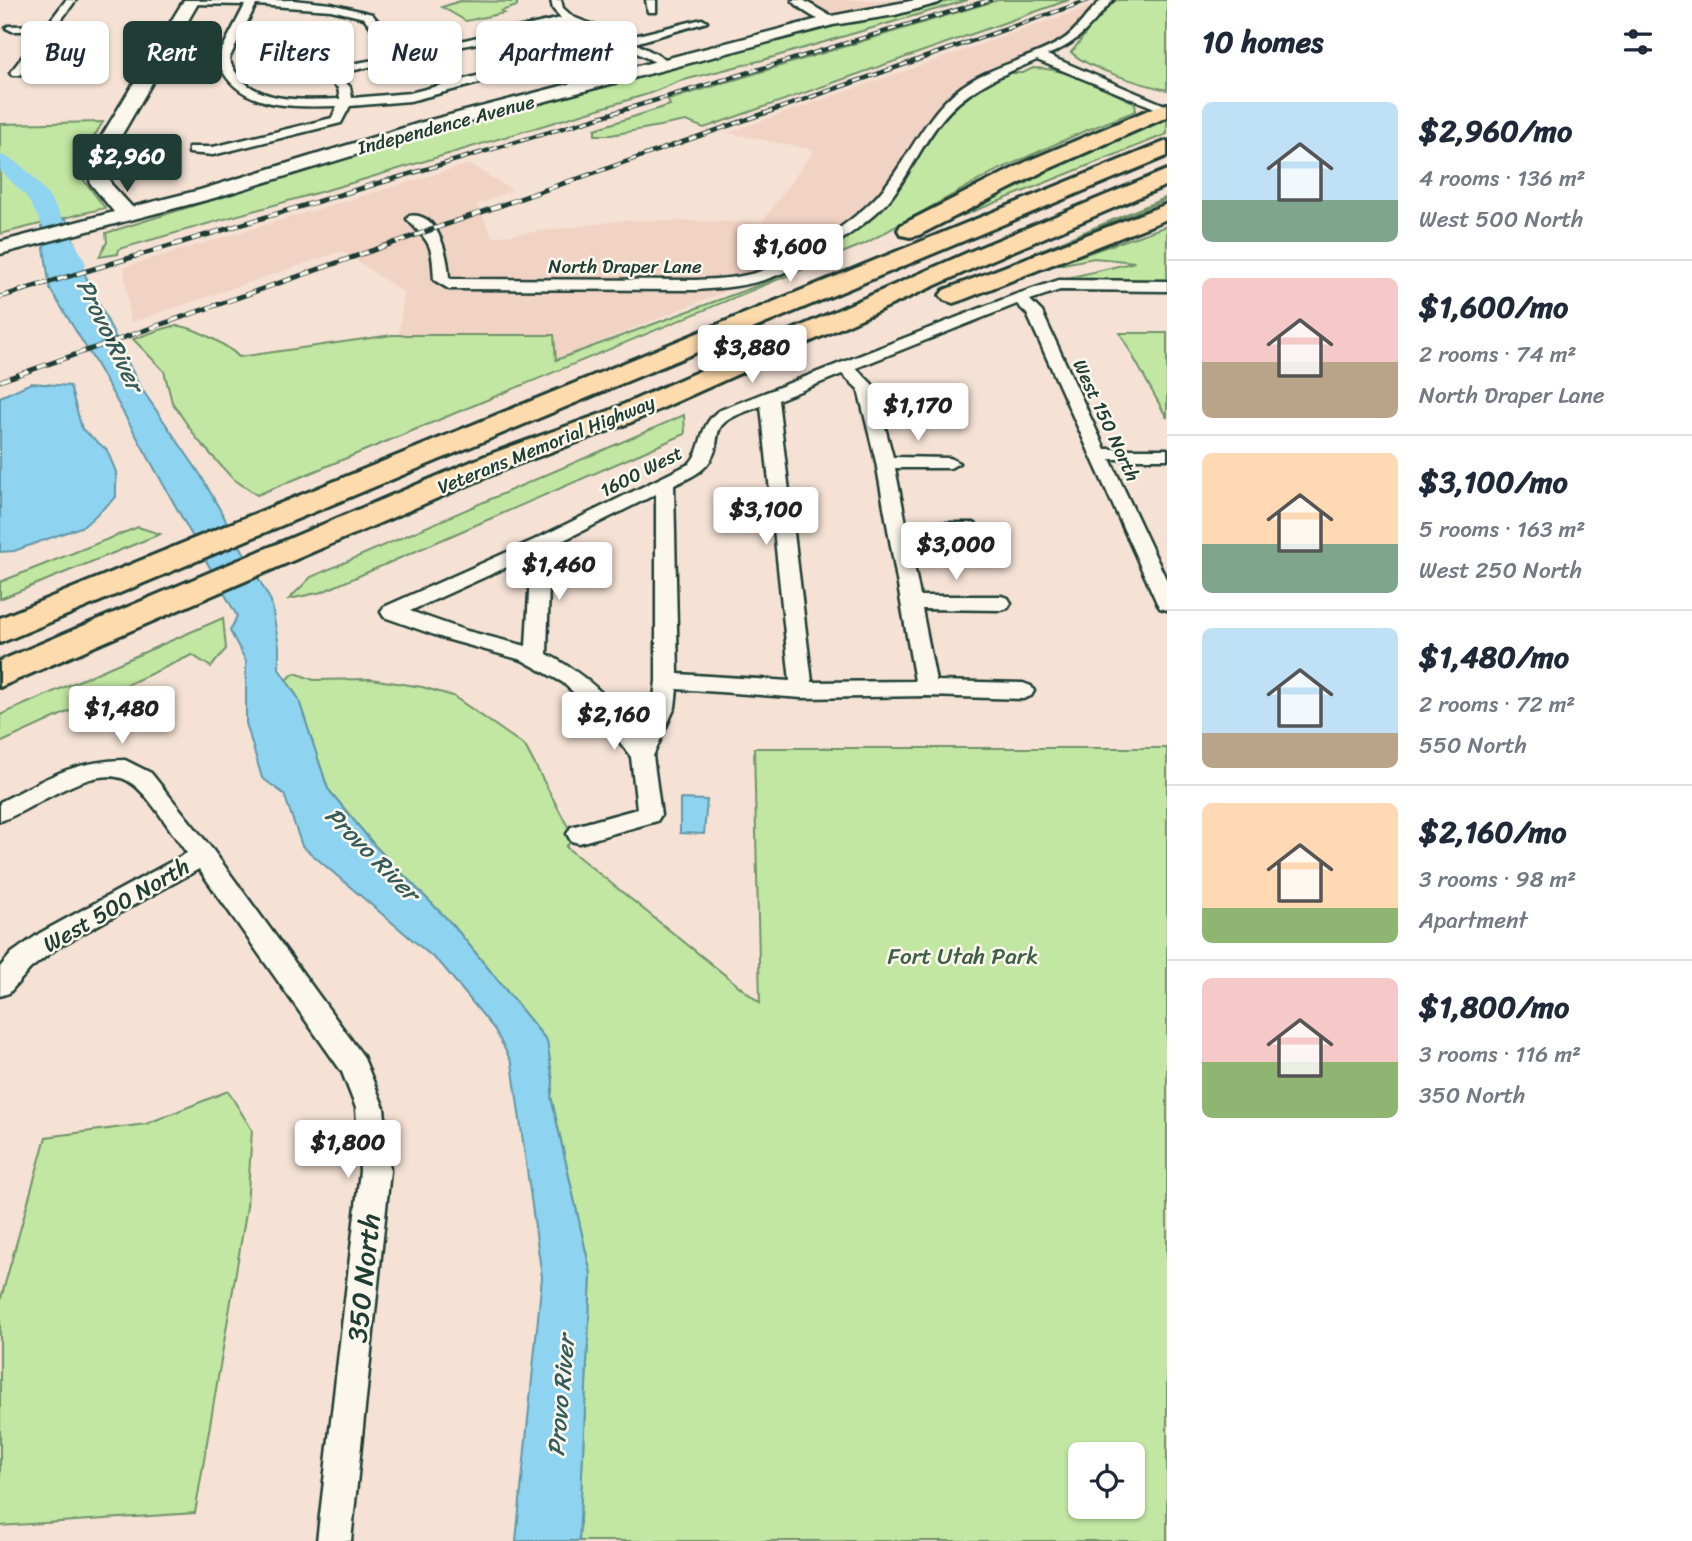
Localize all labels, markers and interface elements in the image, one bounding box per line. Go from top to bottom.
text: 10 homes [1202,15,1323,69]
chip: Buy [21,21,109,84]
chip: Rent [123,21,222,84]
chip: Filters [236,21,354,84]
chip: New [368,21,462,84]
chip: Apartment [476,21,637,84]
icon: filters [1619,23,1657,61]
street label: Independence Avenue [353,85,539,164]
text: $2,960/mo [1419,104,1572,158]
icon: home [1258,130,1342,214]
pin: $2,960 [70,134,184,194]
text: $2,960 [89,136,165,177]
text: 4 rooms · 136 m² [1419,158,1586,199]
text: West 500 North [1419,199,1583,240]
pin: $1,600 [733,224,847,284]
text: $1,600 [753,226,827,267]
street label: North Draper Lane [548,250,702,283]
water label: Provo River [65,272,157,402]
text: $1,600/mo [1419,280,1568,334]
icon: home [1258,306,1342,390]
pin: $3,880 [695,326,809,385]
text: $3,880 [714,327,790,368]
text: 2 rooms · 74 m² [1419,334,1576,375]
street label: West 150 North [1064,353,1149,487]
text: North Draper Lane [1419,375,1605,416]
pin: $1,170 [861,384,975,443]
text: $1,170 [883,385,953,426]
street label: Veterans Memorial Highway [432,386,660,503]
street label: 1600 West [594,436,689,506]
text: $3,100/mo [1419,455,1568,509]
icon: home [1258,481,1342,565]
pin: $3,100 [709,488,823,547]
text: $3,100 [729,489,803,530]
text: 5 rooms · 163 m² [1419,509,1585,550]
pin: $3,000 [899,522,1013,582]
text: $3,000 [917,524,995,565]
pin: $1,460 [502,542,616,602]
text: $1,460 [522,544,596,585]
text: West 250 North [1419,550,1582,591]
text: $1,480/mo [1419,630,1569,684]
icon: home [1258,656,1342,740]
text: 2 rooms · 72 m² [1419,684,1575,725]
pin: $1,480 [65,686,179,746]
text: $1,480 [85,688,159,729]
pin: $2,160 [557,692,671,752]
text: $2,160 [578,694,650,735]
text: 550 North [1419,725,1527,766]
water label: Provo River [314,796,432,914]
text: $2,160/mo [1419,805,1567,859]
icon: home [1258,831,1342,915]
street label: West 500 North [35,847,198,964]
text: 3 rooms · 98 m² [1419,859,1576,900]
text: Apartment [1419,900,1528,941]
park label: Fort Utah Park [888,936,1038,977]
text: $1,800/mo [1419,980,1569,1034]
icon: home [1258,1006,1342,1090]
text: 3 rooms · 116 m² [1419,1034,1581,1075]
text: 350 North [1419,1075,1525,1116]
pin: $1,800 [291,1120,405,1180]
text: $1,800 [311,1122,385,1163]
street label: 350 North [332,1211,395,1345]
water label: Provo River [535,1330,588,1458]
map controls [1068,1442,1145,1519]
button: locate [1068,1442,1145,1519]

